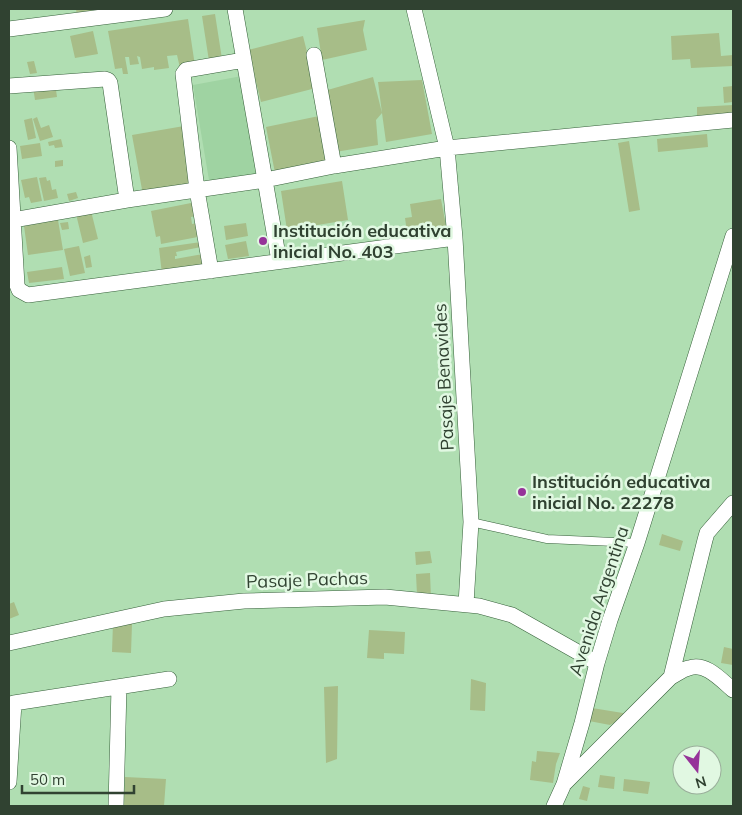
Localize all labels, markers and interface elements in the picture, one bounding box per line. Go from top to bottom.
place label: Institución educativa inicial No. 403 [273,219,451,263]
marker: Institución educativa inicial No. 403 [257,235,269,247]
street label: Pasaje Benavides [428,303,459,451]
place label: Institución educativa inicial No. 22278 [532,470,710,514]
marker: Institución educativa inicial No. 22278 [516,486,528,498]
street label: Avenida Argentina [564,523,634,679]
street label: Pasaje Pachas [246,566,368,593]
north arrow [672,745,722,795]
scale bar [22,762,135,794]
text: 50 m [30,770,65,789]
text: N [693,772,708,793]

